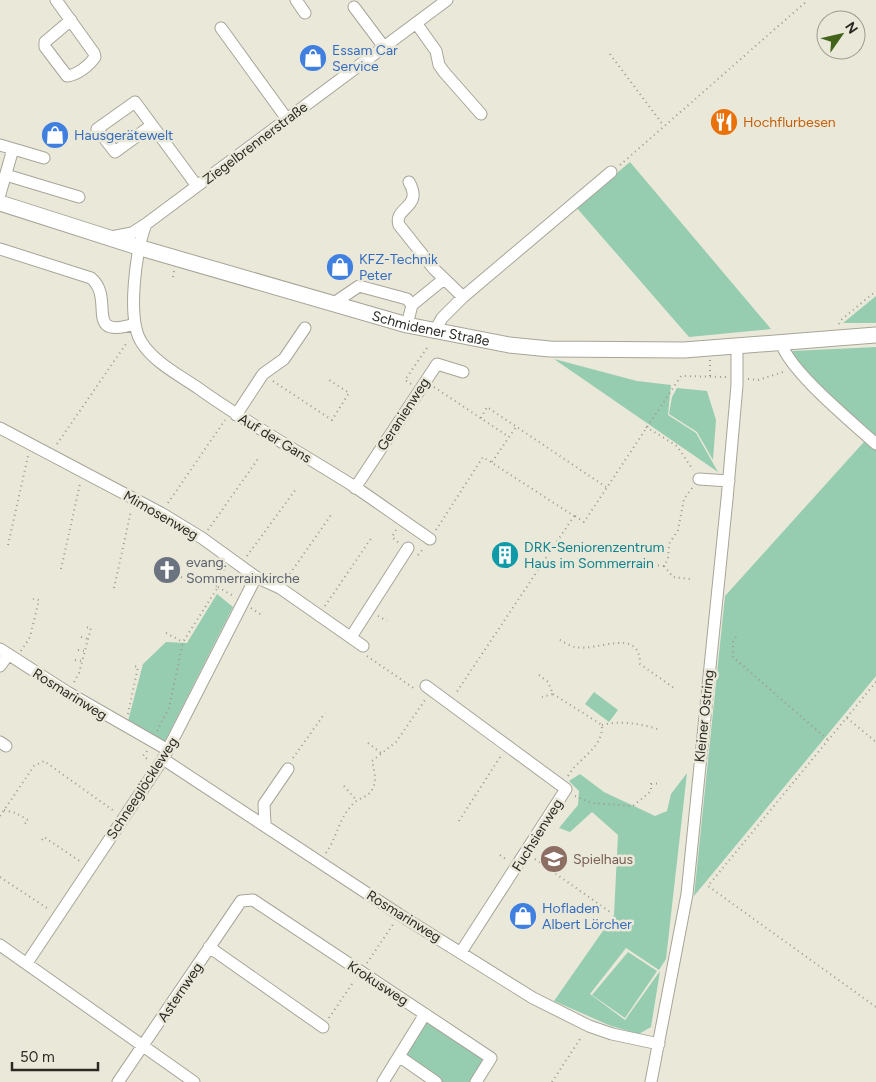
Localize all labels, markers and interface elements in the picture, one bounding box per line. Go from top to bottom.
north arrow [816,10,866,60]
text: N [841,19,861,37]
place label: Essam Car Service [332,42,398,75]
shop icon: Essam Car Service [298,43,328,73]
street label: Ziegelbrennerstraße [200,98,311,188]
restaurant icon: Hochflurbesen [709,107,739,137]
place label: Hochflurbesen [743,114,836,131]
shop icon: Hausgerätewelt [40,120,70,150]
place label: Hausgerätewelt [74,127,173,144]
place label: KFZ-Technik Peter [359,251,438,284]
shop icon: KFZ-Technik Peter [325,252,355,282]
street label: Schmidener Straße [370,307,491,350]
street label: Geranienweg [374,375,433,454]
street label: Auf der Gans [235,410,314,467]
street label: Mimosenweg [120,487,201,544]
place label: DRK-Seniorenzentrum Haus im Sommerrain [524,539,665,572]
building icon: DRK-Seniorenzentrum Haus im Sommerrain [490,540,520,570]
place label: evang. Sommerrainkirche [186,554,300,587]
church icon: evang. Sommerrainkirche [152,555,182,585]
street label: Rosmarinweg [29,665,110,724]
street label: Kleiner Ostring [691,669,718,763]
street label: Schneeglöckleweg [103,734,182,842]
street label: Fuchsienweg [508,796,566,875]
school or university icon: Spielhaus [539,844,569,874]
place label: Spielhaus [573,851,633,868]
street label: Rosmarinweg [363,887,444,946]
place label: Hofladen Albert Lörcher [542,900,632,933]
shop icon: Hofladen Albert Lörcher [508,901,538,931]
street label: Krokusweg [344,957,411,1009]
street label: Asternweg [154,959,206,1025]
scale bar [12,1040,99,1072]
text: 50 m [20,1048,55,1066]

